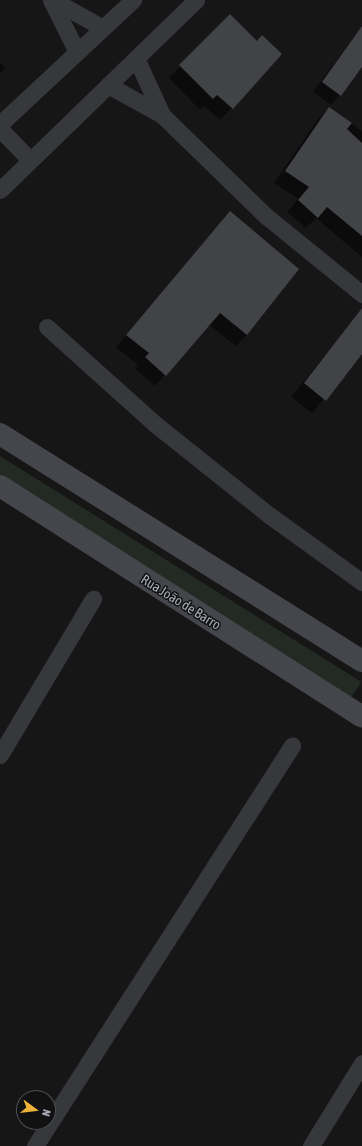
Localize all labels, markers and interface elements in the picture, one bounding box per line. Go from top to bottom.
street label: Rua João de Barro [138,571,224,633]
north arrow [16,1090,56,1130]
text: N [40,1108,53,1118]

